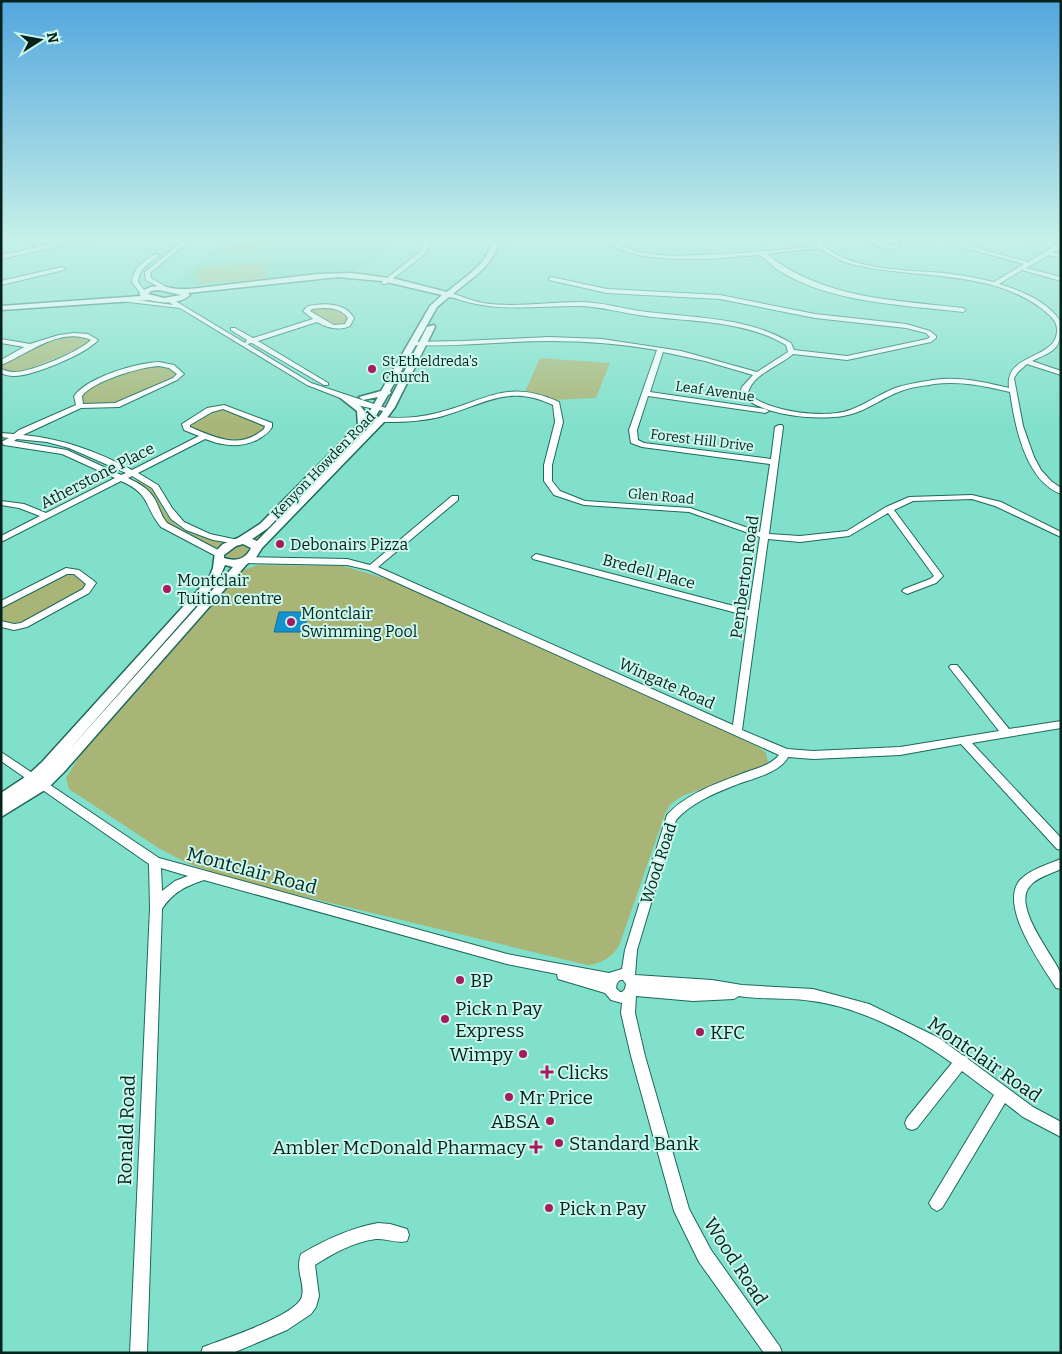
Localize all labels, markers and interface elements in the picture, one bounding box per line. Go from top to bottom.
north arrow [15,15,65,65]
text: N [43,31,62,45]
place label: St Etheldreda's Church [382,353,478,386]
marker: St Etheldreda's Church [366,363,378,375]
street label: Leaf Avenue [674,378,756,405]
street label: Kenyon Howden Road [268,408,379,522]
street label: Forest Hill Drive [649,426,755,455]
street label: Atherstone Place [37,438,158,512]
street label: Glen Road [627,485,695,508]
street label: Pemberton Road [726,514,763,640]
place label: Debonairs Pizza [290,535,408,554]
marker: Debonairs Pizza [274,538,286,550]
street label: Bredell Place [600,550,697,593]
place label: Montclair Tuition centre [177,571,282,608]
marker: Montclair Tuition centre [161,583,173,595]
place label: Montclair Swimming Pool [301,604,418,641]
marker: Montclair Swimming Pool [285,616,297,628]
street label: Wingate Road [616,654,718,713]
street label: Wood Road [636,820,681,906]
street label: Montclair Road [184,842,319,899]
place label: BP [470,969,493,992]
marker: BP [454,974,466,986]
place label: Pick n Pay Express [455,997,543,1042]
street label: Montclair Road [923,1012,1046,1107]
marker: Pick n Pay Express [439,1013,451,1025]
place label: KFC [710,1021,745,1044]
marker: KFC [694,1026,706,1038]
place label: Wimpy [450,1043,514,1066]
marker: Wimpy [517,1048,529,1060]
place label: Clicks [557,1061,609,1084]
marker: Clicks [541,1066,553,1078]
street label: Ronald Road [113,1074,140,1186]
place label: Mr Price [519,1086,593,1109]
marker: Mr Price [503,1091,515,1103]
place label: ABSA [491,1110,541,1133]
marker: ABSA [544,1115,556,1127]
place label: Standard Bank [569,1132,699,1155]
place label: Ambler McDonald Pharmacy [273,1136,527,1159]
marker: Standard Bank [553,1137,565,1149]
marker: Ambler McDonald Pharmacy [530,1141,542,1153]
place label: Pick n Pay [559,1197,647,1220]
marker: Pick n Pay [543,1202,555,1214]
street label: Wood Road [699,1213,772,1309]

